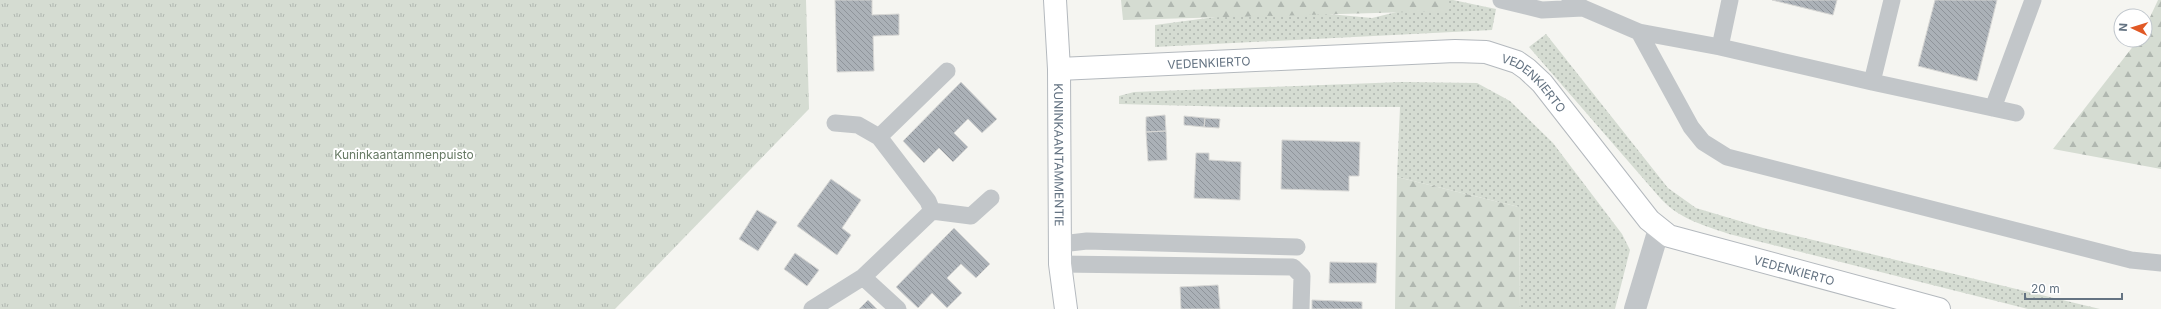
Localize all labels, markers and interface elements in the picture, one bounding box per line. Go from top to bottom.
north arrow [2113,8,2153,48]
text: N [2116,23,2130,32]
street label: VEDENKIERTO [1500,50,1569,115]
street label: VEDENKIERTO [1167,53,1251,72]
street label: KUNINKAANTAMMENTIE [1052,83,1067,227]
park label: Kuninkaantammenpuisto [334,147,474,162]
street label: VEDENKIERTO [1752,252,1836,288]
scale bar [2025,275,2122,301]
text: 20 m [2031,281,2060,296]

